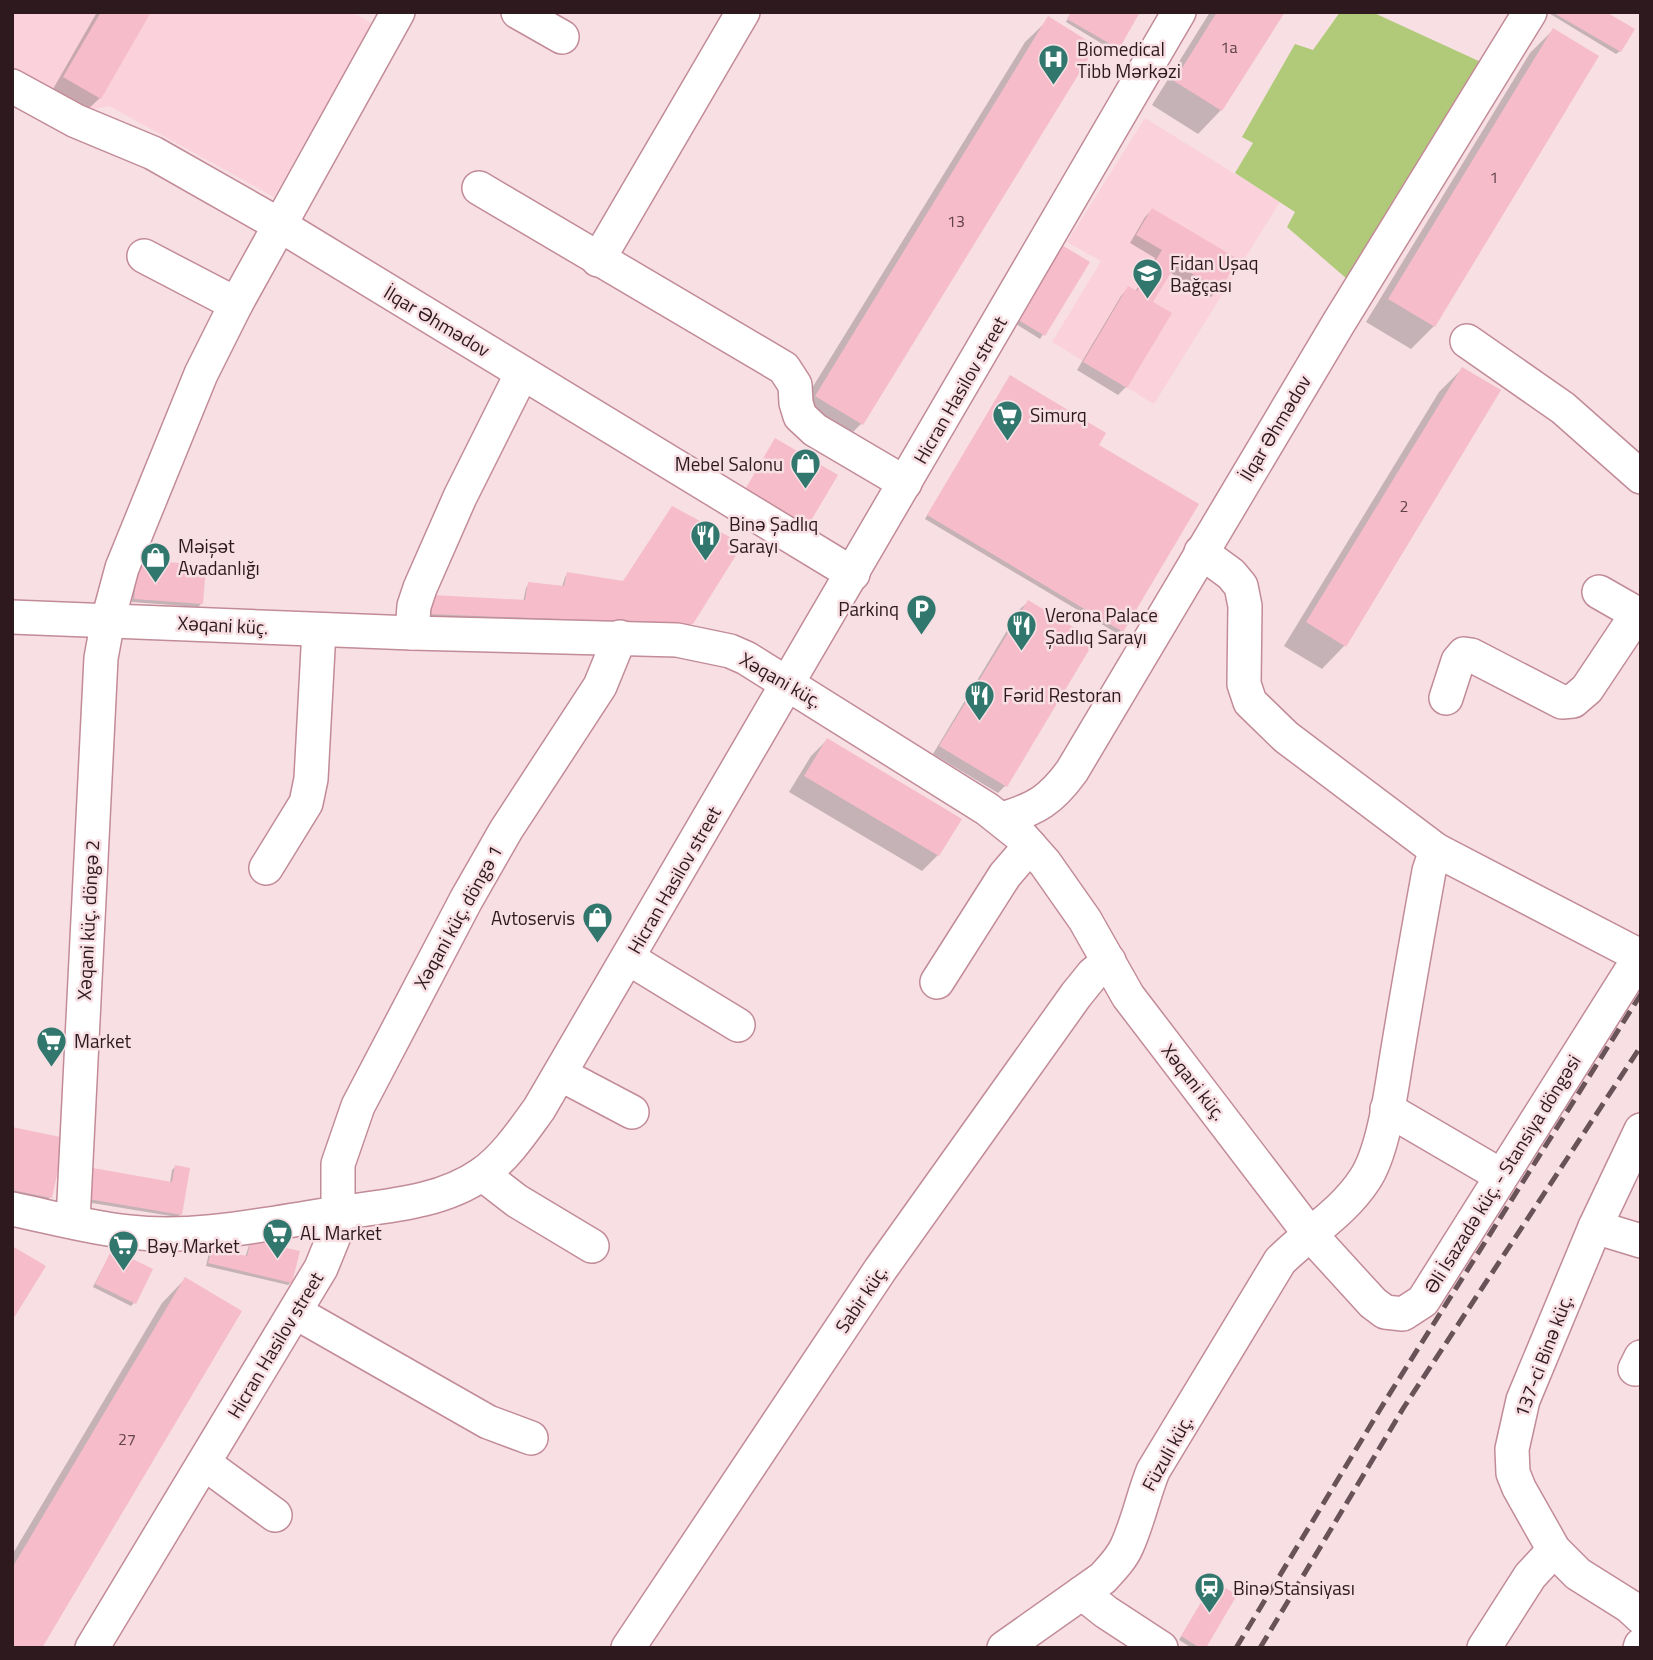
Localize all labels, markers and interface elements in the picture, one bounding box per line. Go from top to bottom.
place label: Biomedical Tibb Mərkəzi [1077,34,1181,85]
house number: 1a [1221,35,1237,59]
hospital icon: Biomedical Tibb Mərkəzi [1037,43,1071,87]
house number: 1 [1490,165,1498,189]
house number: 13 [947,209,965,233]
place label: Fidan Uşaq Bağçası [1170,248,1259,299]
school or university icon: Fidan Uşaq Bağçası [1130,257,1164,301]
street label: İlqar Əhmədov [379,277,496,364]
street label: Hicran Hasilov street [905,310,1014,469]
street label: İlqar Əhmədov [1231,369,1318,486]
supermarket icon: Simurq [990,398,1024,442]
place label: Simurq [1030,400,1087,429]
shop icon: Mebel Salonu [789,447,823,491]
place label: Mebel Salonu [675,449,783,478]
house number: 2 [1400,494,1408,518]
place label: Binə Şadlıq Sarayı [729,509,818,560]
restaurant icon: Binə Şadlıq Sarayı [689,518,723,562]
place label: Məişət Avadanlığı [178,531,260,582]
shop icon: Məişət Avadanlığı [138,540,172,584]
parking icon: Parkinq [905,592,939,636]
place label: Parkinq [838,594,899,623]
place label: Verona Palace Şadlıq Sarayı [1045,600,1158,651]
street label: Xəqani küç. [177,608,269,641]
restaurant icon: Verona Palace Şadlıq Sarayı [1005,609,1039,653]
street label: Xəqani küç. [735,644,828,715]
restaurant icon: Fərid Restoran [963,678,997,722]
place label: Fərid Restoran [1003,680,1122,709]
street label: Hicran Hasilov street [619,800,728,959]
street label: Xəqani küç. döngə 2 [69,839,106,1001]
street label: Xəqani küç. döngə 1 [406,840,509,994]
shop icon: Avtoservis [581,901,615,945]
place label: Avtoservis [491,903,575,932]
supermarket icon: Market [34,1024,68,1068]
place label: Market [74,1026,131,1055]
street label: Xəqani küç. [1155,1037,1234,1126]
street label: Əli İsazadə küç. - Stansiya döngəsi [1416,1049,1587,1299]
supermarket icon: AL Market [260,1216,294,1260]
place label: AL Market [300,1218,382,1247]
supermarket icon: Bəy Market [107,1229,141,1273]
place label: Bəy Market [147,1231,240,1260]
street label: Sabir küç. [827,1259,894,1338]
street label: Hicran Hasilov street [219,1266,330,1424]
street label: 137-ci Binə küç. [1506,1290,1579,1421]
street label: Füzuli küç. [1134,1410,1199,1496]
house number: 27 [118,1427,136,1451]
station icon: Binǝ Stansiyası [1193,1571,1227,1615]
place label: Binǝ Stansiyası [1233,1573,1355,1602]

